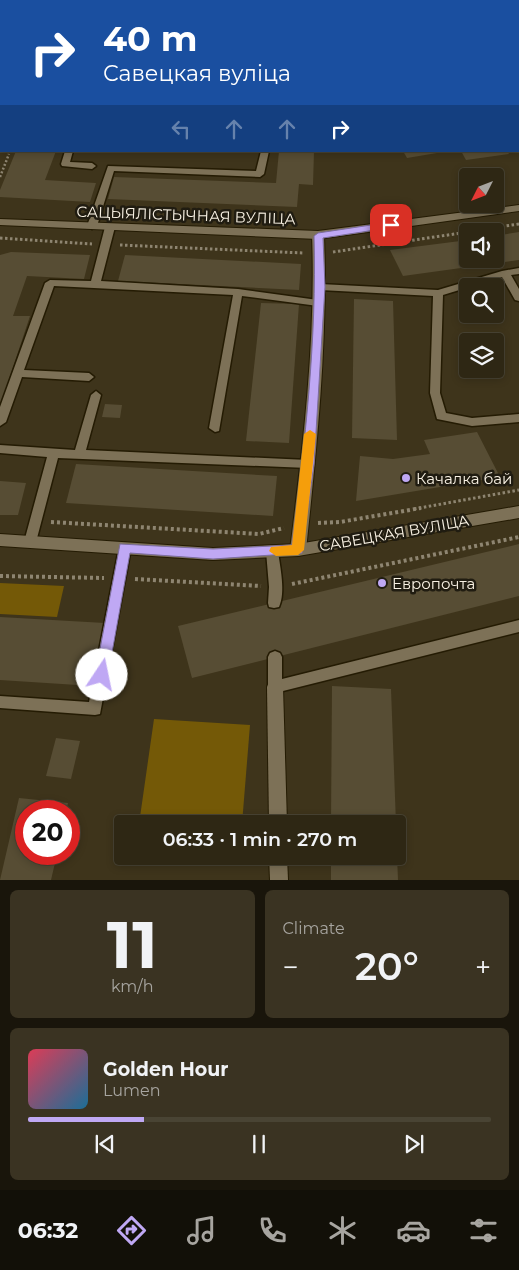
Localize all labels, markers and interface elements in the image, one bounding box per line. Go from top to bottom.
text: 40 m [103,17,198,60]
icon: right [20,20,85,85]
text: Савецкая вуліца [103,60,291,87]
icon: left [167,115,195,143]
icon: ahead [220,115,248,143]
icon: ahead [273,115,301,143]
icon: right [326,115,354,143]
north arrow [459,168,504,212]
map controls [459,168,504,378]
street label: САЦЫЯЛІСТЫЧНАЯ ВУЛІЦА [76,202,296,228]
pin [370,204,412,246]
icon: arrive [377,211,405,239]
button: sound [459,223,504,268]
button: search [459,278,504,323]
button: layers [459,333,504,378]
place label: Качалка бай [416,469,512,488]
marker: Качалка бай [400,472,412,484]
street label: САВЕЦКАЯ ВУЛІЦА [318,510,470,556]
place label: Европочта [392,574,475,593]
marker: Европочта [376,577,388,589]
position arrow [75,648,127,700]
speed limit sign: 20 [15,800,80,865]
text: 06:33 · 1 min · 270 m [163,828,357,851]
text: 11 [107,905,158,984]
text: Climate [283,919,345,938]
text: 20° [355,943,419,990]
text: − [283,950,299,984]
text: + [475,950,491,984]
text: km/h [111,977,154,996]
text: Golden Hour [103,1058,229,1081]
text: Lumen [103,1081,161,1100]
icon: previous [91,1130,119,1158]
icon: pause [245,1130,273,1158]
icon: next [400,1130,428,1158]
icon: directions [114,1213,149,1248]
icon: music [184,1213,219,1248]
icon: phone [255,1213,290,1248]
icon: climate [325,1213,360,1248]
icon: car [396,1213,431,1248]
icon: filters [466,1213,501,1248]
text: 06:32 [18,1217,78,1244]

